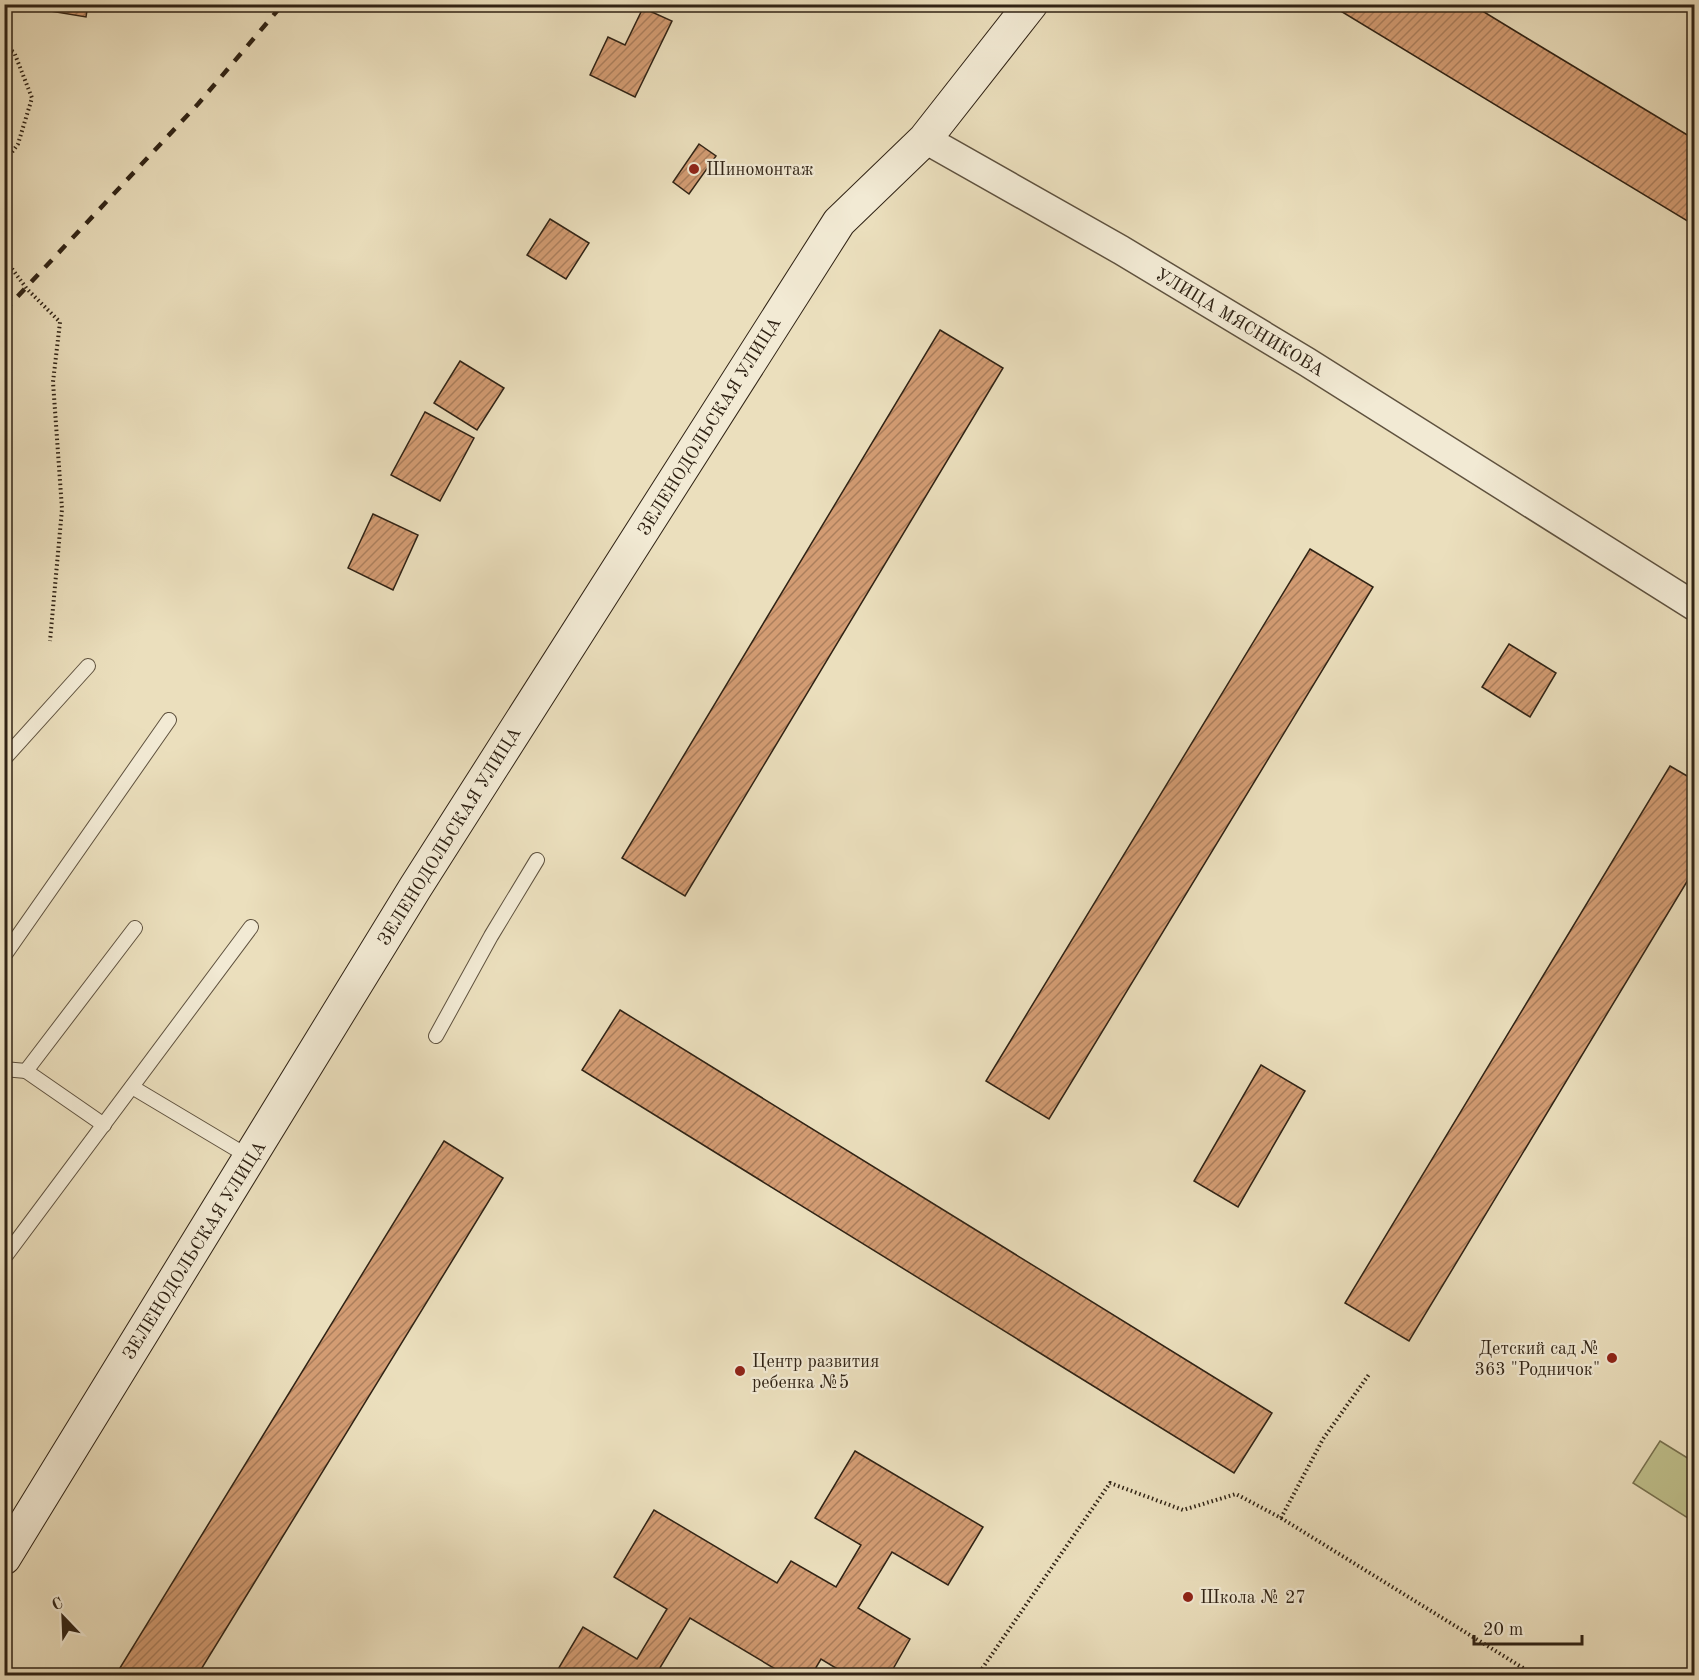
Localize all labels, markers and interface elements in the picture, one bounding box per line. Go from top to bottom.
place label: Шиномонтаж [706,161,814,179]
marker: Шиномонтаж [687,162,701,176]
street label: УЛИЦА МЯСНИКОВА [1152,265,1327,380]
street label: ЗЕЛЕНОДОЛЬСКАЯ УЛИЦА [635,314,785,539]
street label: ЗЕЛЕНОДОЛЬСКАЯ УЛИЦА [375,724,525,949]
street label: ЗЕЛЕНОДОЛЬСКАЯ УЛИЦА [120,1138,270,1363]
place label: Детский сад № 363 "Родничок" [1474,1340,1600,1379]
marker: Детский сад № 363 "Родничок" [1605,1351,1619,1365]
place label: Центр развития ребенка №5 [752,1353,879,1392]
marker: Центр развития ребенка №5 [733,1364,747,1378]
north arrow [33,1587,93,1647]
place label: Школа № 27 [1200,1589,1306,1607]
marker: Школа № 27 [1181,1590,1195,1604]
text: С [50,1596,66,1614]
scale bar [1474,1608,1582,1646]
text: 20 m [1483,1621,1523,1639]

